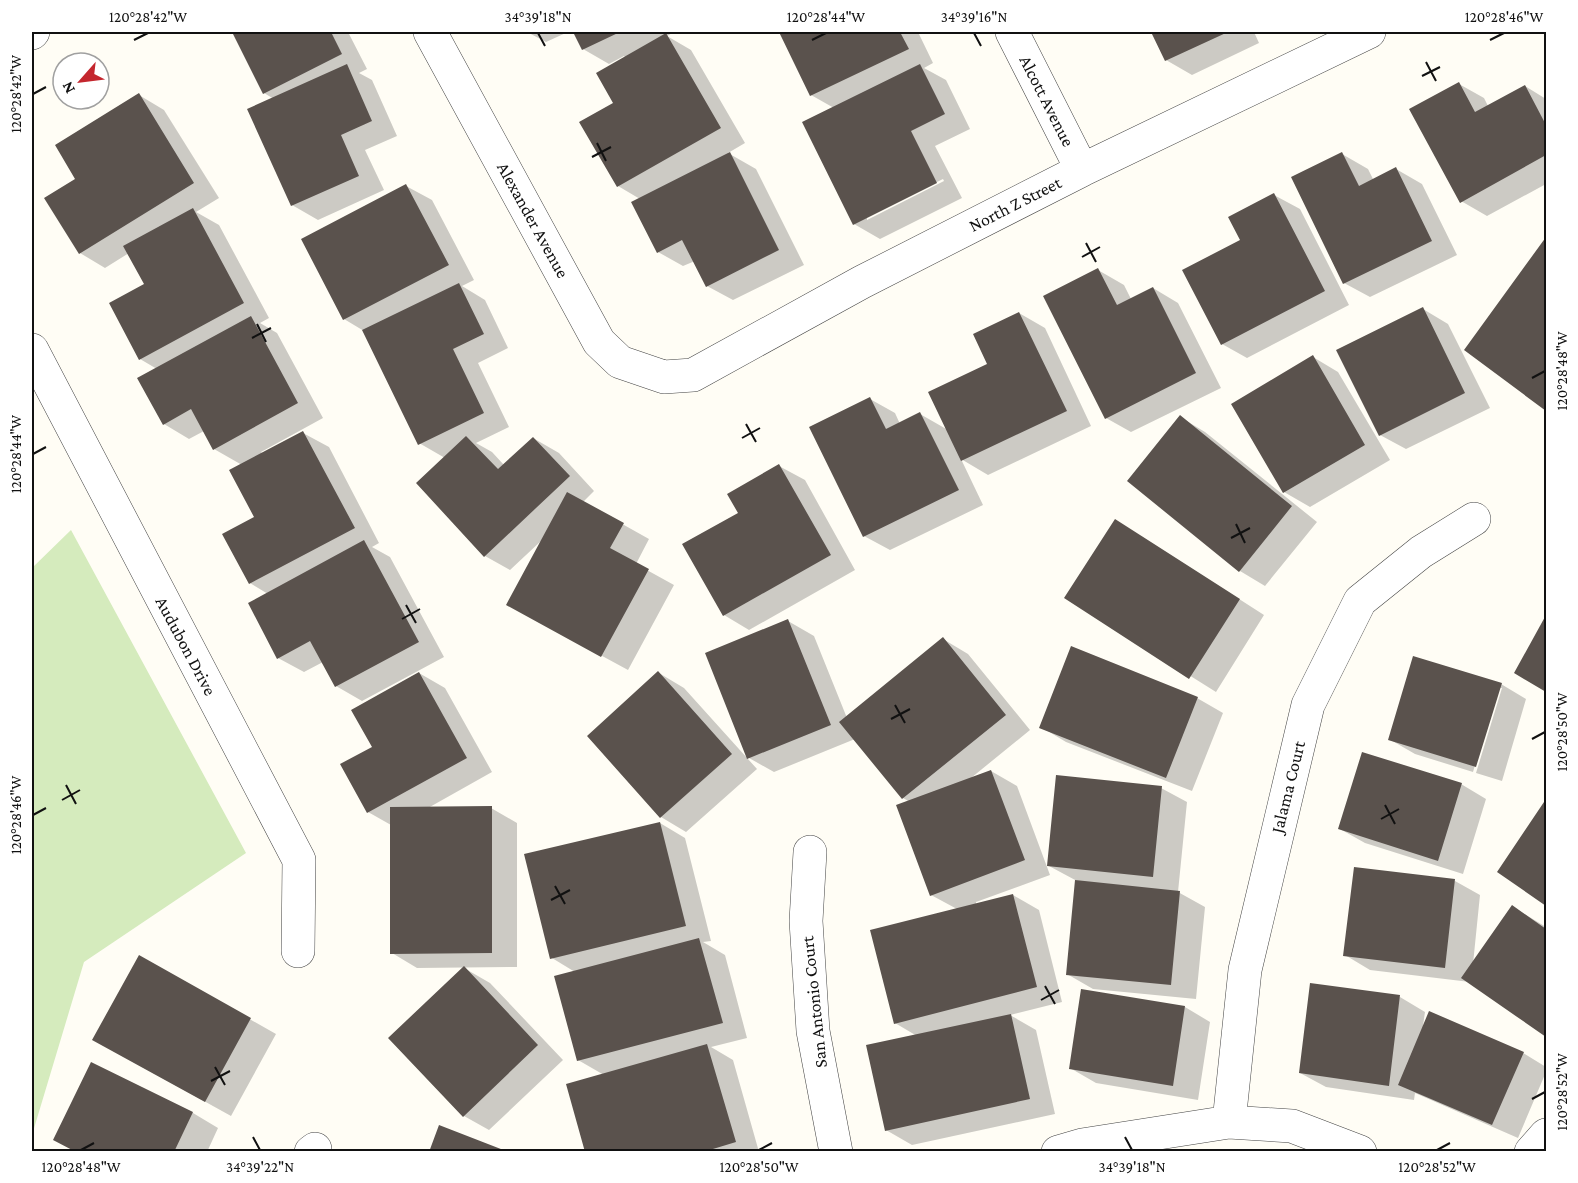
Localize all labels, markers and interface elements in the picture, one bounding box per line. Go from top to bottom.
text: 120°28'42"W [109,9,187,25]
text: 34°39'18"N [504,9,572,25]
text: 120°28'44"W [787,9,865,25]
text: 34°39'16"N [941,9,1007,25]
text: 120°28'46"W [1465,9,1543,25]
north arrow [51,51,111,111]
street label: Alcott Avenue [1015,52,1079,150]
text: 120°28'42"W [8,55,24,133]
text: N [58,79,78,97]
street label: Alexander Avenue [493,159,573,281]
street label: North Z Street [965,172,1065,236]
text: 120°28'48"W [1554,331,1570,410]
text: 120°28'44"W [8,415,24,493]
street label: Audubon Drive [152,593,220,699]
text: 120°28'50"W [1554,692,1570,771]
street label: Jalama Court [1266,738,1309,837]
text: 120°28'46"W [8,776,24,854]
street label: San Antonio Court [797,934,831,1069]
text: 120°28'52"W [1554,1053,1570,1131]
text: 120°28'48"W [42,1159,121,1175]
text: 34°39'22"N [226,1159,294,1175]
text: 120°28'50"W [720,1159,799,1175]
text: 34°39'18"N [1098,1159,1166,1175]
text: 120°28'52"W [1398,1159,1476,1175]

